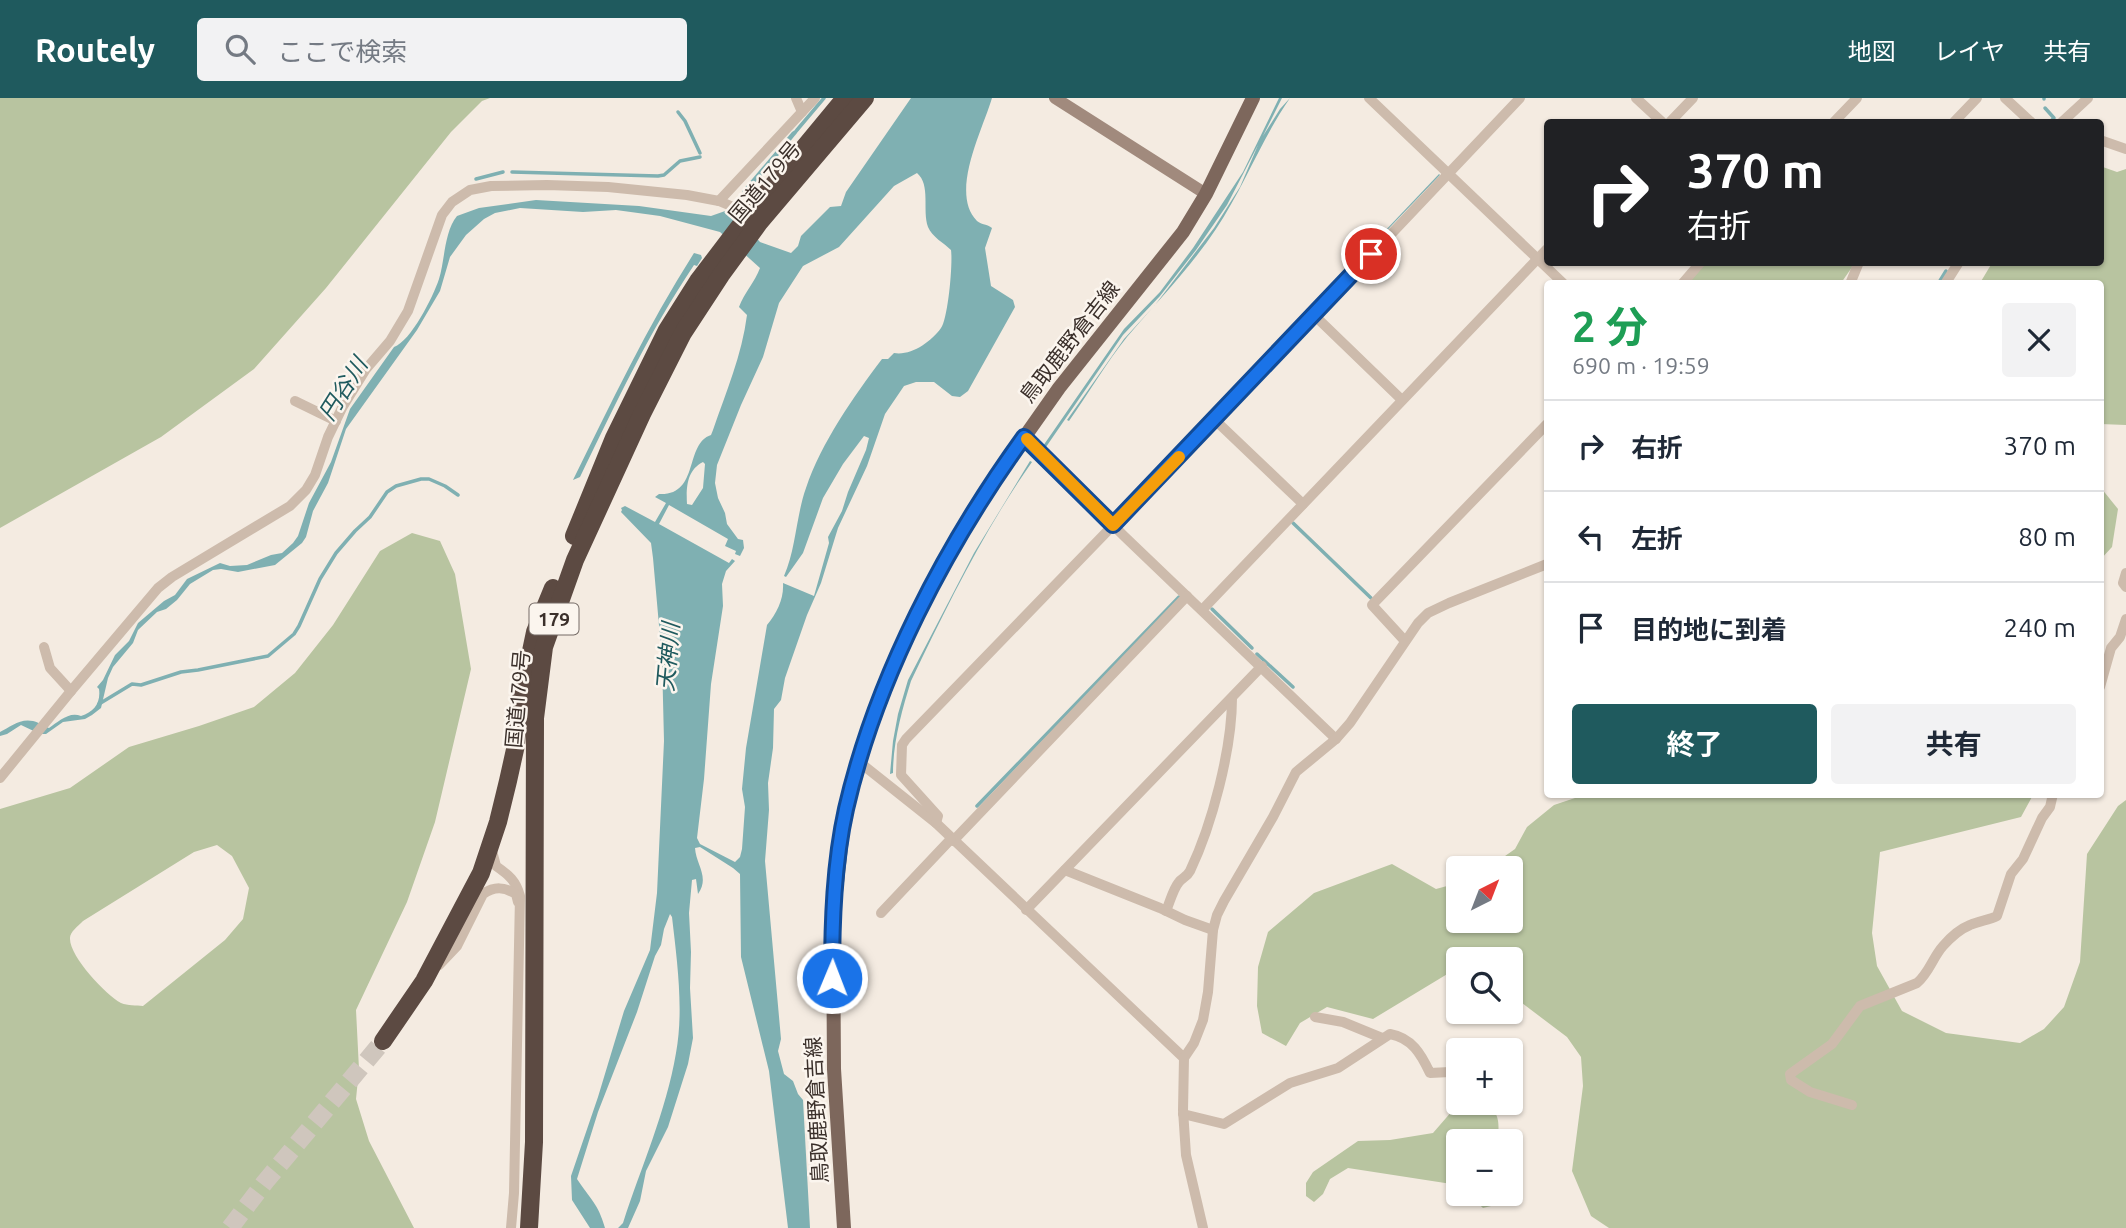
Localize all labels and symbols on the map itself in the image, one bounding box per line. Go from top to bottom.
street label: 国道179号 [723,136,805,227]
pin [1341,224,1401,284]
street label: 鳥取鹿野倉吉線 [1015,276,1124,407]
water label: 円谷川 [314,350,373,425]
road number: 179 [530,604,578,634]
water label: 天神川 [652,619,683,692]
street label: 国道179号 [501,649,533,749]
north arrow [1446,856,1522,933]
position arrow [795,941,869,1015]
street label: 鳥取鹿野倉吉線 [800,1036,832,1184]

